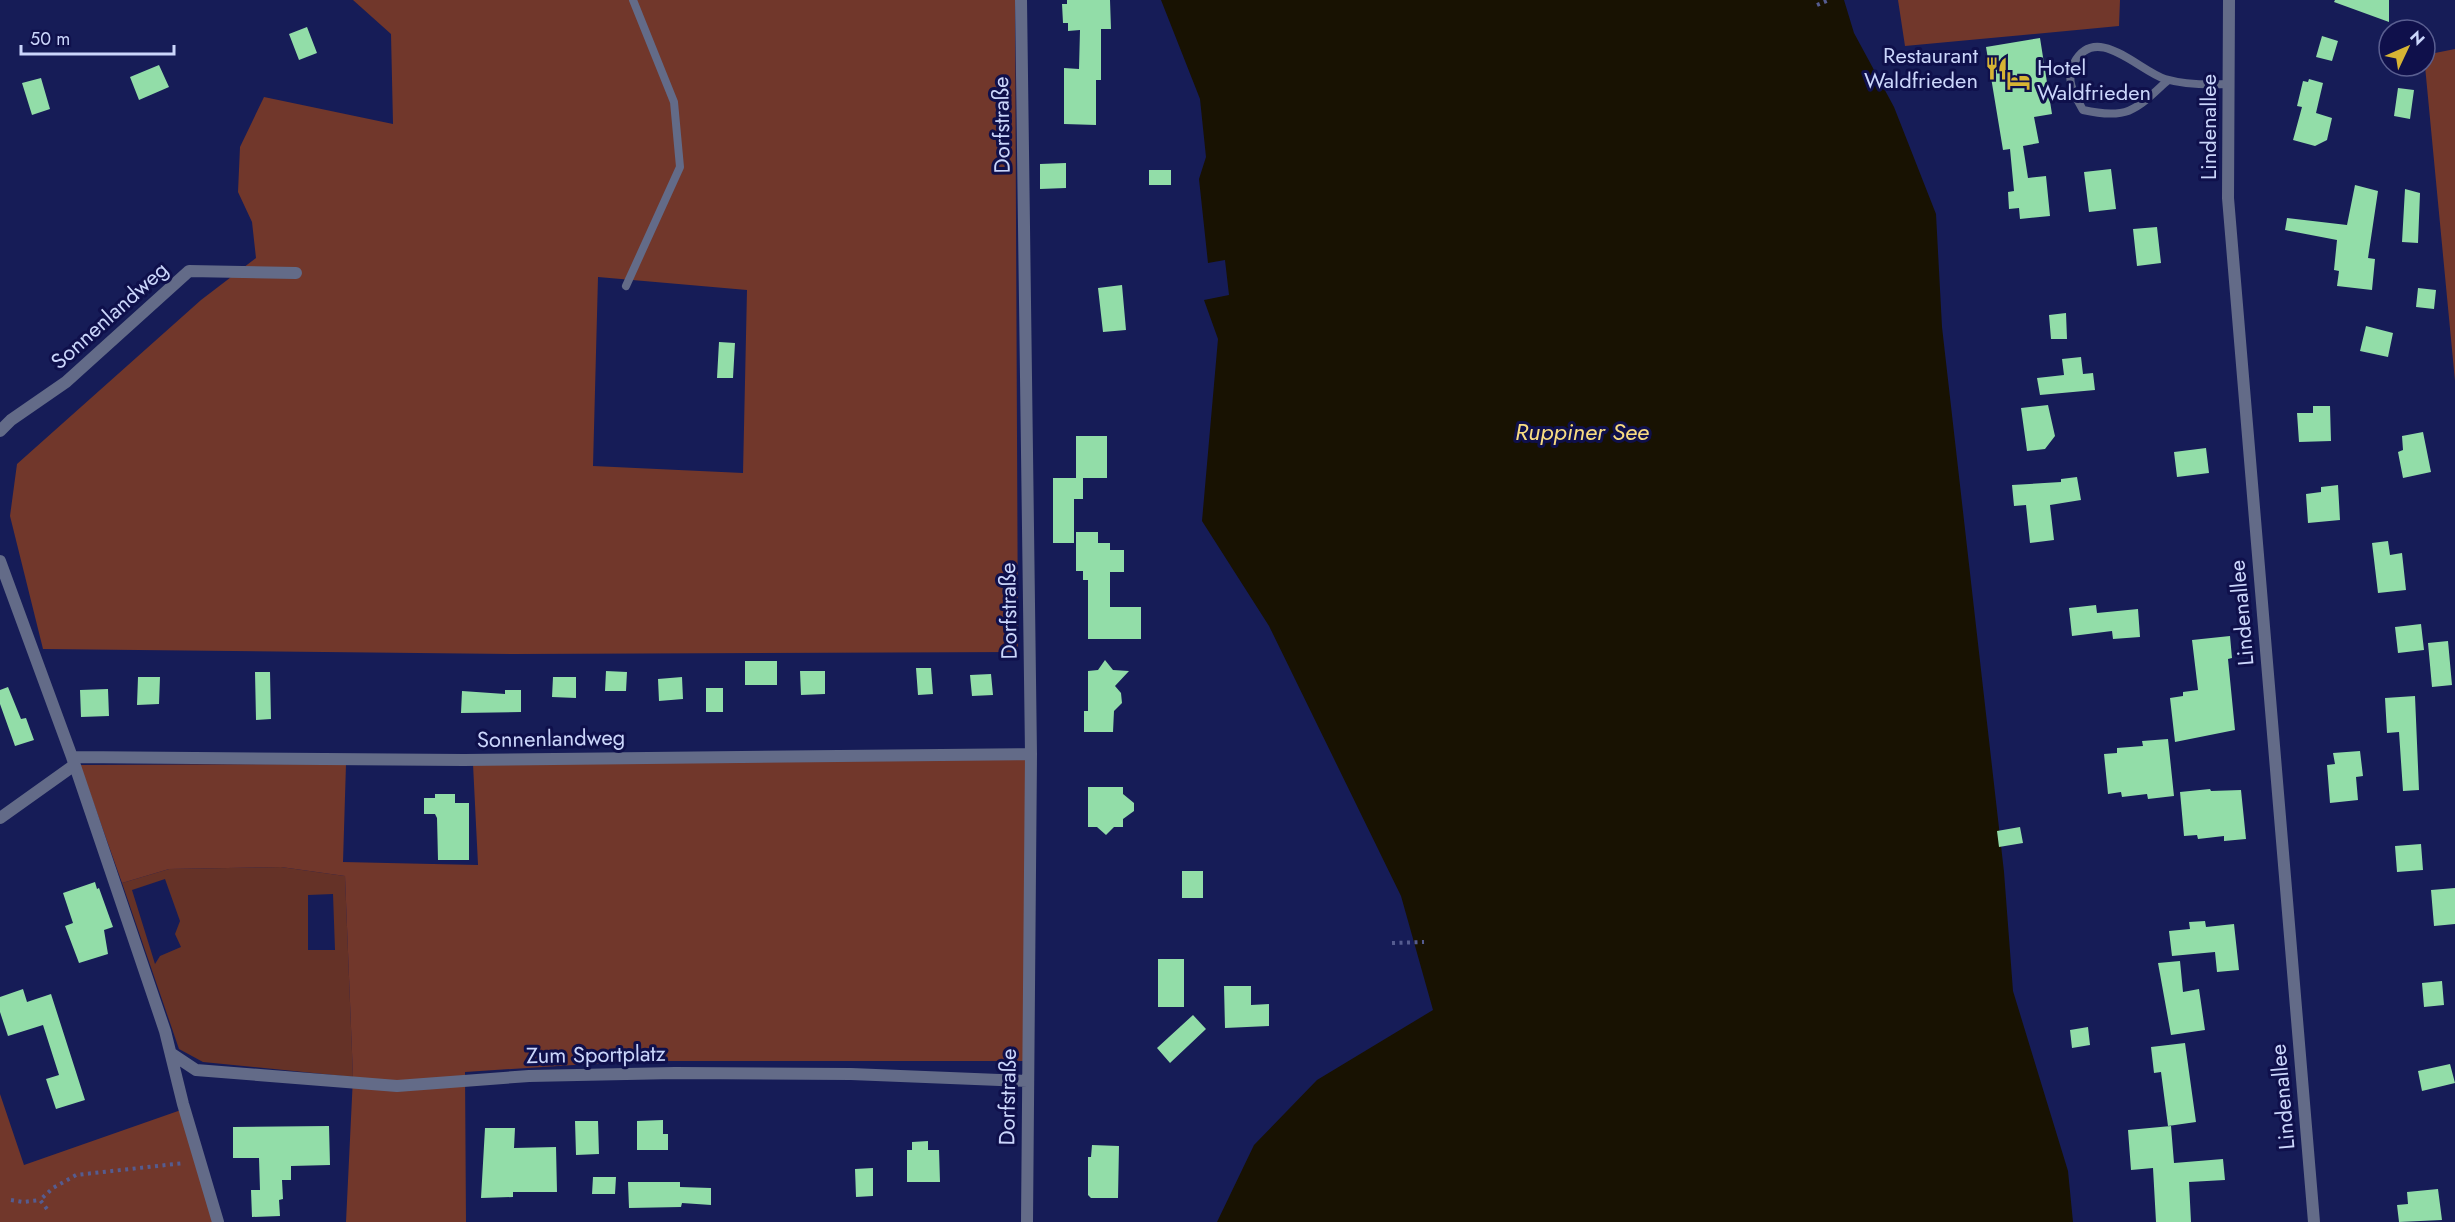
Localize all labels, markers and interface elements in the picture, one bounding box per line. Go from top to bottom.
scale bar [21,18,174,56]
north arrow [2377,18,2437,78]
text: N [2405,25,2430,50]
text: 50 m [30,26,70,52]
place label: Restaurant Waldfrieden [1864,39,1979,96]
place label: Hotel Waldfrieden [2037,51,2151,108]
restaurant icon: Restaurant Waldfrieden [1983,55,2009,81]
hotel icon: Hotel Waldfrieden [2006,67,2032,93]
street label: Lindenallee [2192,74,2224,180]
street label: Dorfstraße [984,76,1018,174]
street label: Sonnenlandweg [43,253,175,377]
water label: Ruppiner See [1515,414,1649,449]
street label: Lindenallee [2220,559,2262,667]
street label: Dorfstraße [991,562,1025,660]
street label: Sonnenlandweg [477,721,625,755]
street label: Zum Sportplatz [526,1037,666,1071]
street label: Lindenallee [2261,1043,2303,1151]
street label: Dorfstraße [990,1048,1024,1146]

